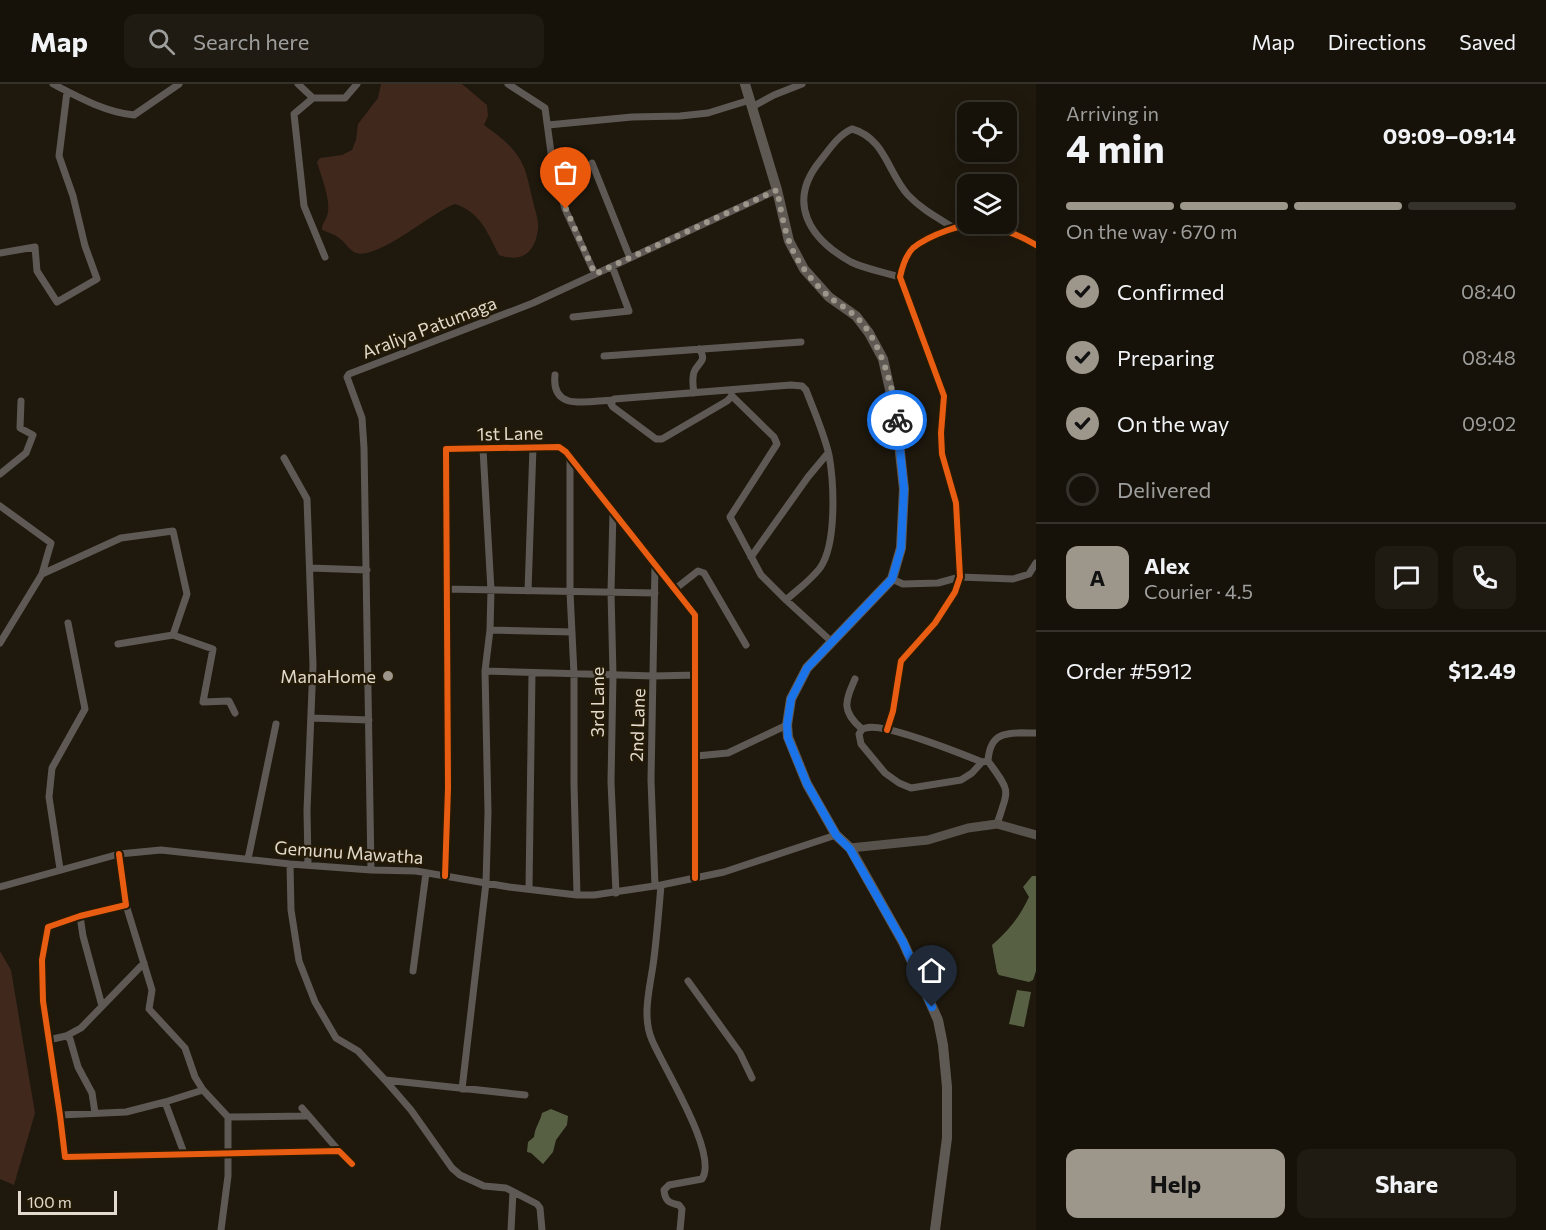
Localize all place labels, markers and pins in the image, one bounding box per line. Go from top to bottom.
pin [540,147,591,209]
place label: ManaHome [280,665,376,687]
marker: ManaHome [381,669,395,683]
pin [906,945,957,1007]

